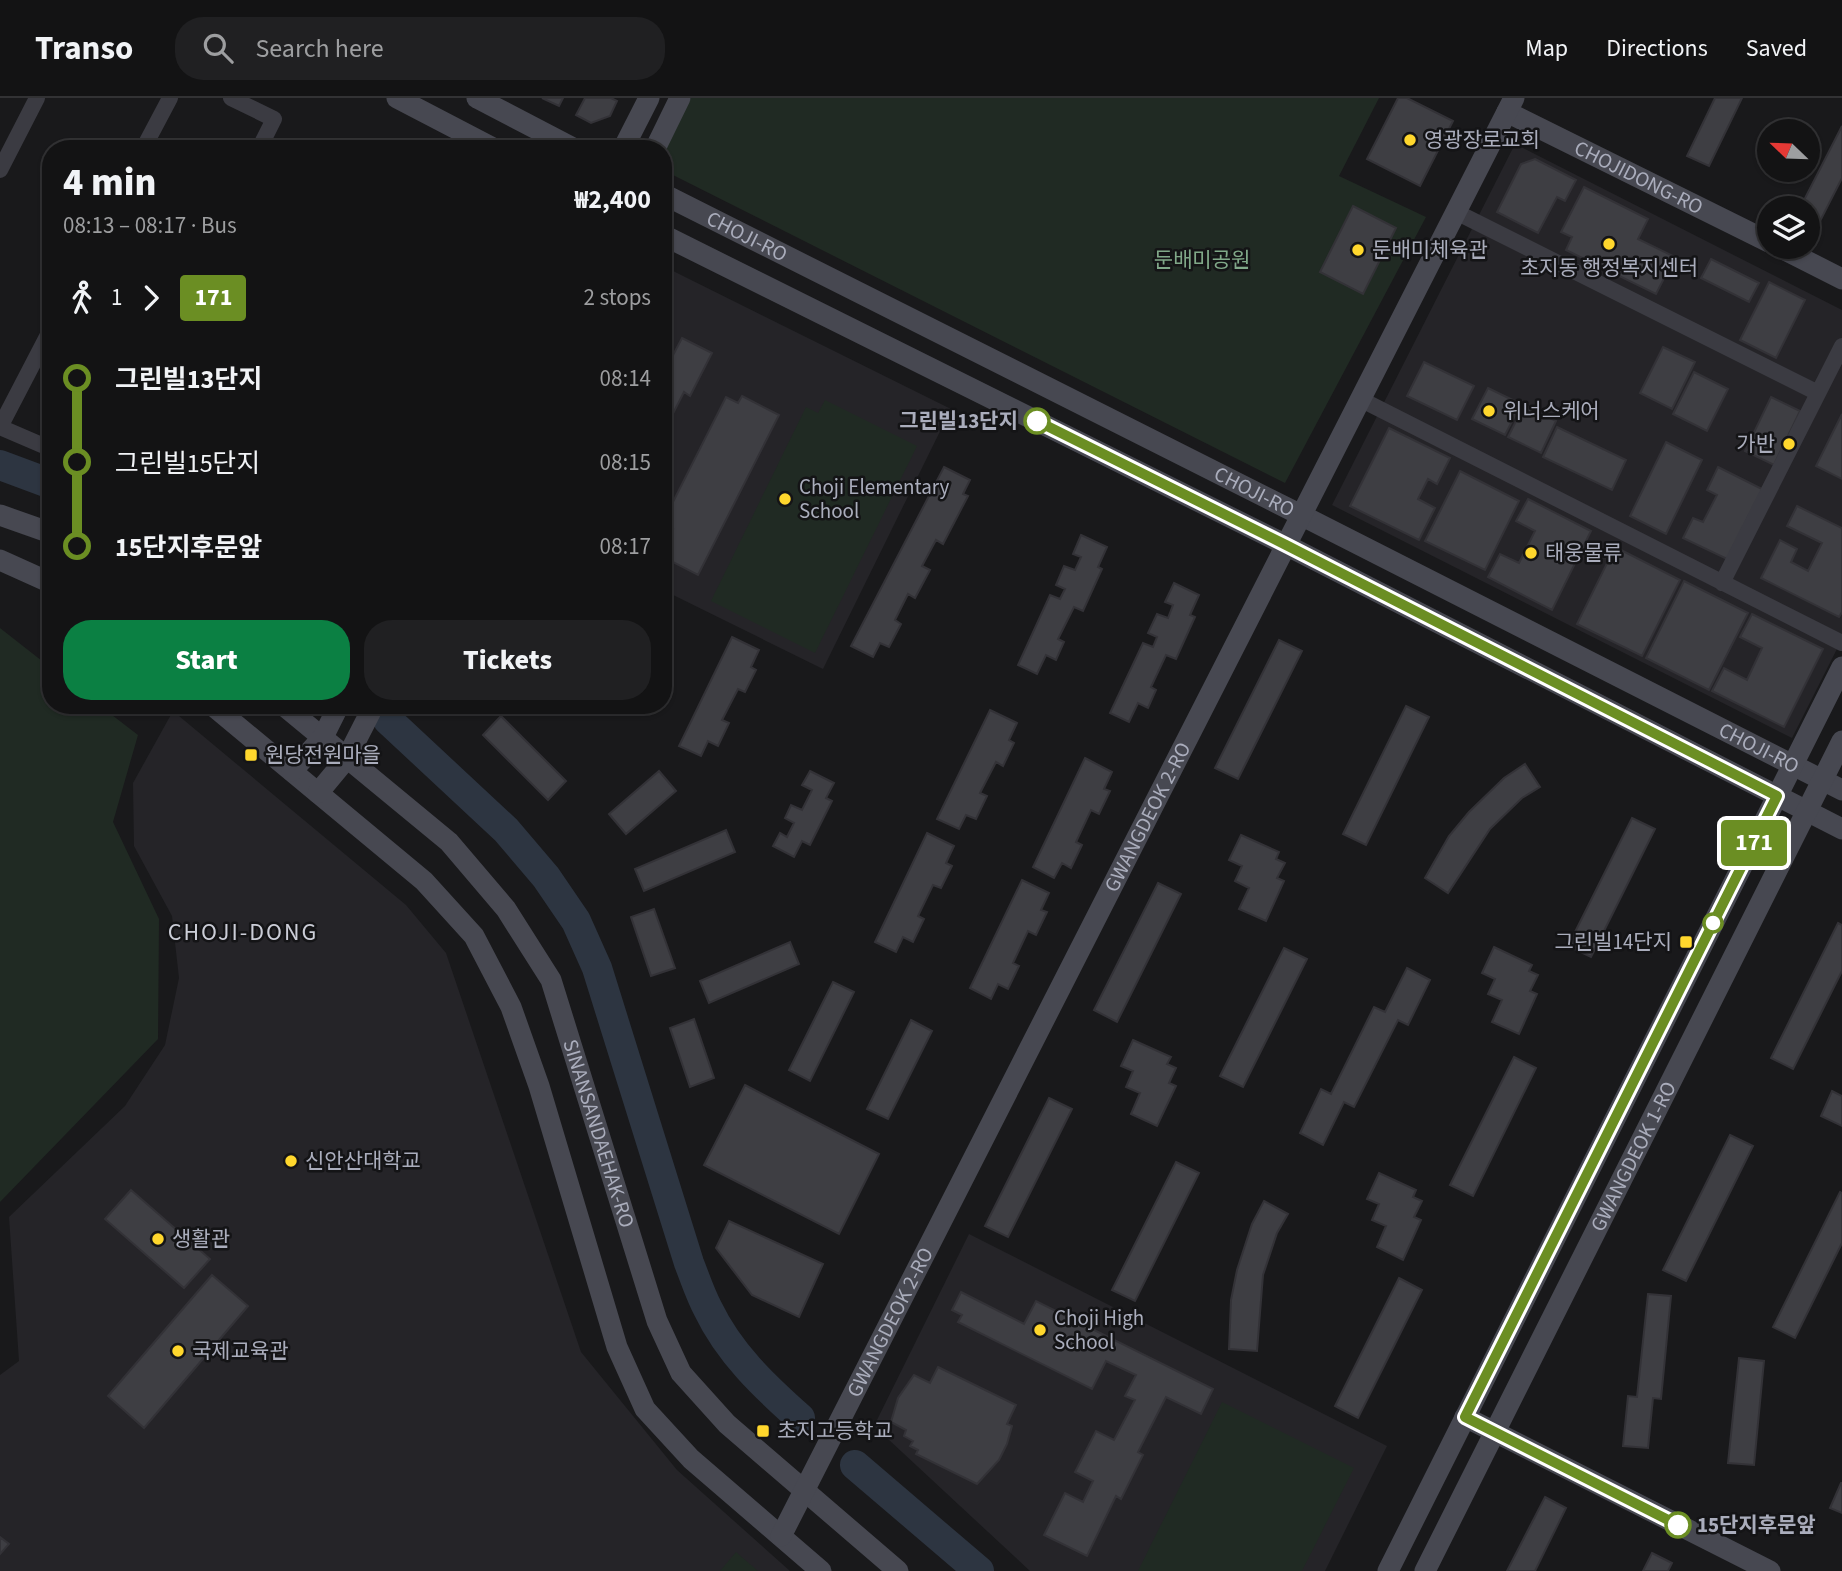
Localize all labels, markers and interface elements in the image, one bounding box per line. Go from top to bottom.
search box [175,17,665,80]
text: Transo [35,25,133,72]
icon: search [199,29,237,67]
text: Search here [255,30,384,67]
text: Map [1525,31,1568,66]
text: Directions [1606,31,1708,66]
text: Saved [1746,31,1807,66]
north arrow [1757,119,1820,182]
map controls [1757,119,1820,259]
place label: 영광장로교회 [1424,125,1540,155]
marker: 영광장로교회 [1402,132,1418,148]
street label: CHOJIDONG-RO [1569,133,1708,222]
text: 4 min [63,156,156,210]
text: ₩2,400 [575,181,651,218]
button: layers [1757,196,1820,259]
street label: CHOJI-RO [701,203,793,269]
text: 08:13 – 08:17 · Bus [63,209,237,242]
place label: 둔배미체육관 [1372,235,1488,265]
marker: 초지동 행정복지센터 [1601,236,1617,252]
marker: 둔배미체육관 [1350,242,1366,258]
park label: 둔배미공원 [1154,245,1250,275]
place label: 초지동 행정복지센터 [1520,253,1698,283]
icon: walk [63,279,101,317]
icon: forward [132,279,170,317]
text: 171 [194,280,232,315]
text: 1 [111,281,122,314]
text: 2 stops [584,281,651,314]
text: 그린빌13단지 [115,361,262,398]
text: 08:14 [600,362,651,395]
place label: 위너스케어 [1503,396,1600,426]
marker: 위너스케어 [1481,403,1497,419]
place label: 그린빌13단지 [899,406,1018,436]
marker: 그린빌13단지 [1024,408,1050,434]
place label: 가반 [1736,429,1775,459]
marker: 가반 [1781,436,1797,452]
text: 그린빌15단지 [115,445,260,482]
text: 08:15 [600,446,651,479]
street label: CHOJI-RO [1209,459,1300,524]
place label: Choji Elementary School [799,472,950,526]
marker: Choji Elementary School [777,491,793,507]
text: 15단지후문앞 [115,529,262,566]
text: 08:17 [600,530,651,563]
place label: 태웅물류 [1545,538,1622,568]
marker: 태웅물류 [1523,545,1539,561]
button: Start [63,620,350,700]
button: Tickets [364,620,651,700]
street label: CHOJI-RO [1714,715,1805,781]
street label: GWANGDEOK 2-RO [1097,737,1198,897]
place label: 원당전원마을 [265,740,381,770]
marker: 원당전원마을 [243,747,259,763]
line badge: 171 [1714,820,1794,866]
text: 171 [1735,825,1773,860]
unlabelled marker [1703,913,1723,933]
district label: CHOJI-DONG [168,915,318,950]
place label: 그린빌14단지 [1555,927,1672,957]
marker: 그린빌14단지 [1678,934,1694,950]
street label: SINANSANDAEHAK-RO [555,1036,642,1231]
street label: GWANGDEOK 1-RO [1583,1076,1684,1237]
place label: 신안산대학교 [305,1146,421,1176]
marker: 신안산대학교 [283,1153,299,1169]
place label: 생활관 [172,1224,230,1254]
marker: 생활관 [150,1231,166,1247]
street label: GWANGDEOK 2-RO [839,1242,941,1402]
place label: Choji High School [1054,1303,1144,1357]
marker: Choji High School [1032,1322,1048,1338]
place label: 국제교육관 [192,1336,289,1366]
marker: 국제교육관 [170,1343,186,1359]
place label: 초지고등학교 [777,1416,893,1446]
marker: 초지고등학교 [755,1423,771,1439]
place label: 15단지후문앞 [1697,1510,1816,1540]
marker: 15단지후문앞 [1665,1512,1691,1538]

